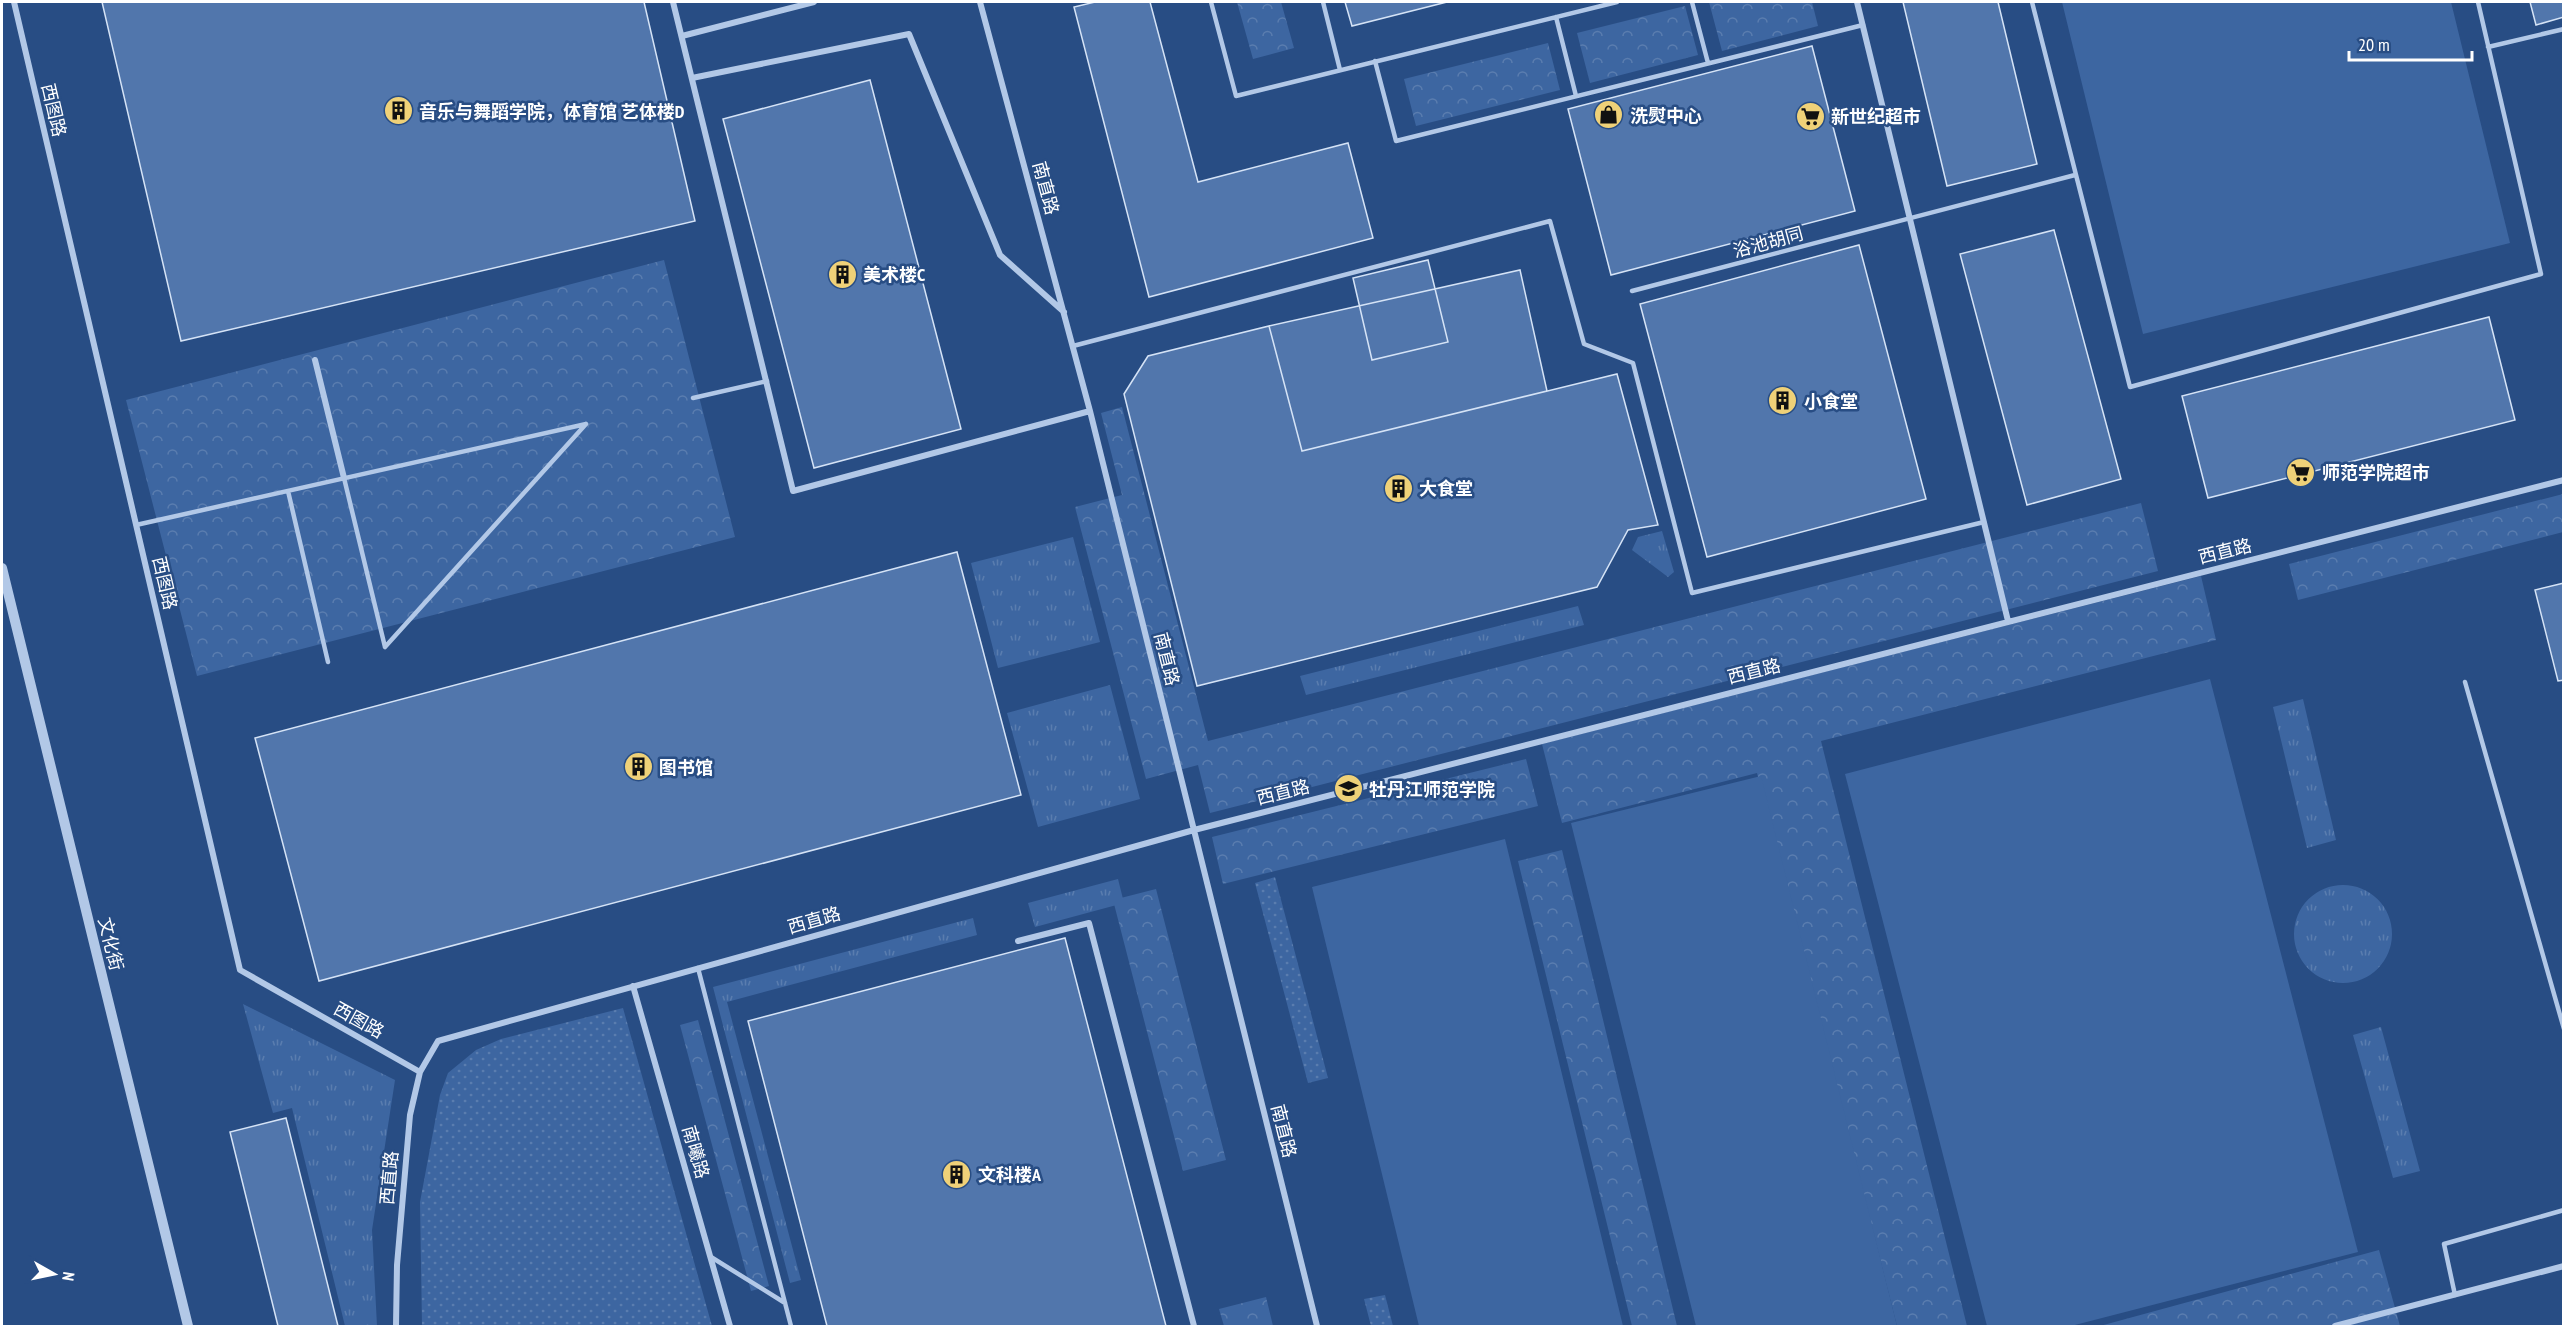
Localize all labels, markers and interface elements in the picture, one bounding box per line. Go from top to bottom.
scale bar [2349,24,2472,62]
text: 20 m [2358,33,2390,56]
street label: 西图路 [37,81,71,139]
building icon: 音乐与舞蹈学院，体育馆 艺体楼D [382,95,414,127]
shop icon: 洗熨中心 [1593,99,1625,131]
place label: 音乐与舞蹈学院，体育馆 艺体楼D [419,100,685,123]
supermarket icon: 新世纪超市 [1794,100,1826,132]
place label: 洗熨中心 [1630,104,1702,127]
place label: 新世纪超市 [1831,105,1921,128]
street label: 南直路 [1028,159,1064,217]
street label: 浴池胡同 [1730,222,1806,262]
building icon: 美术楼C [826,258,858,290]
place label: 美术楼C [863,263,925,286]
building icon: 小食堂 [1767,385,1799,417]
place label: 小食堂 [1804,390,1858,413]
supermarket icon: 师范学院超市 [2285,456,2317,488]
place label: 师范学院超市 [2322,461,2430,484]
building icon: 大食堂 [1382,472,1414,504]
place label: 大食堂 [1419,477,1473,500]
street label: 西直路 [2196,533,2254,569]
street label: 西图路 [148,554,182,612]
street label: 南直路 [1149,630,1185,688]
street label: 西直路 [1725,653,1783,689]
building icon: 图书馆 [622,751,654,783]
place label: 图书馆 [659,756,713,779]
school or university icon: 牡丹江师范学院 [1332,773,1364,805]
street label: 西直路 [1254,774,1312,810]
place label: 牡丹江师范学院 [1369,778,1495,801]
street label: 西直路 [785,902,843,938]
street label: 文化街 [93,915,129,973]
street label: 西图路 [330,997,388,1043]
street label: 南直路 [1266,1102,1302,1160]
street label: 南曦路 [678,1123,714,1181]
street label: 西直路 [375,1150,403,1206]
building icon: 文科楼A [941,1158,973,1190]
place label: 文科楼A [978,1163,1042,1186]
north arrow [24,1244,84,1304]
text: N [58,1271,79,1282]

